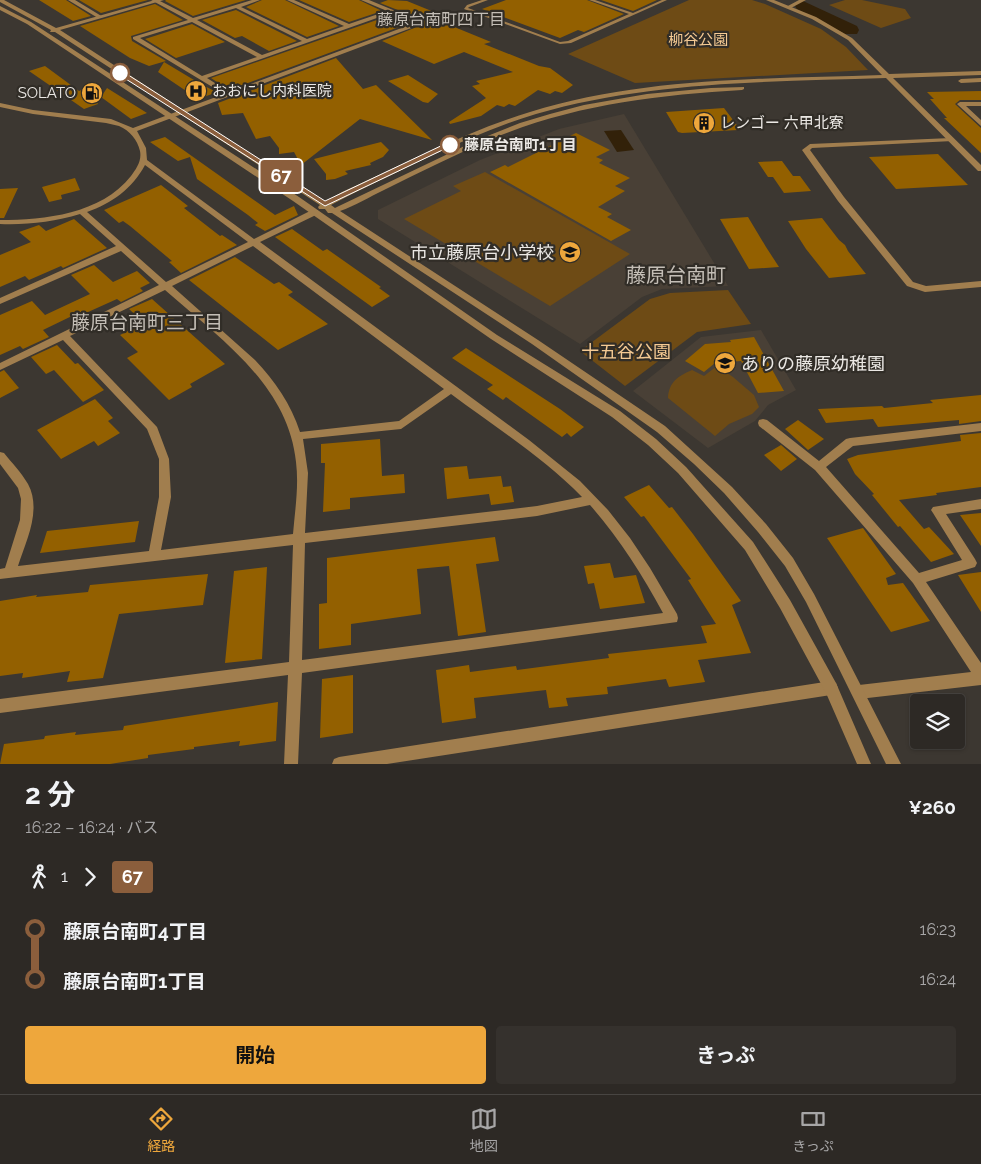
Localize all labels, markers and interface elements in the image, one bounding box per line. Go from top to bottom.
district label: 藤原台南町四丁目 [377,10,505,29]
park label: 柳谷公園 [668,31,728,49]
unlabelled marker [110,63,130,83]
hospital icon: おおにし内科医院 [184,79,208,103]
fuel station icon: SOLATO [80,81,104,105]
place label: おおにし内科医院 [212,82,332,100]
place label: SOLATO [18,84,76,102]
building icon: レンゴー 六甲北寮 [692,111,716,135]
place label: レンゴー 六甲北寮 [720,114,844,132]
marker: 藤原台南町1丁目 [440,135,460,155]
place label: 藤原台南町1丁目 [464,136,576,154]
line badge: 67 [258,160,304,192]
text: 67 [270,165,292,186]
school or university icon: 市立藤原台小学校 [558,240,582,264]
place label: 市立藤原台小学校 [410,242,554,263]
district label: 藤原台南町 [626,263,726,287]
district label: 藤原台南町三丁目 [71,311,223,333]
park label: 十五谷公園 [581,341,671,362]
school or university icon: ありの藤原幼稚園 [713,351,737,375]
place label: ありの藤原幼稚園 [741,353,885,374]
map controls [910,694,965,749]
button: layers [910,694,965,749]
text: 2 分 [25,778,76,811]
text: ¥260 [909,796,956,818]
text: 16:22 – 16:24 · バス [25,818,158,837]
icon: walk [25,863,53,891]
icon: forward [76,863,104,891]
text: 67 [122,866,143,887]
text: 1 [61,867,68,886]
text: 藤原台南町4丁目 [63,920,207,942]
text: 16:23 [920,920,956,939]
text: 藤原台南町1丁目 [63,970,205,992]
text: 16:24 [919,970,956,989]
button: 開始 [25,1026,486,1084]
button: きっぷ [496,1026,956,1084]
tab: 経路 [147,1105,175,1155]
tab: 地図 [470,1105,498,1155]
tab: きっぷ [792,1105,834,1155]

